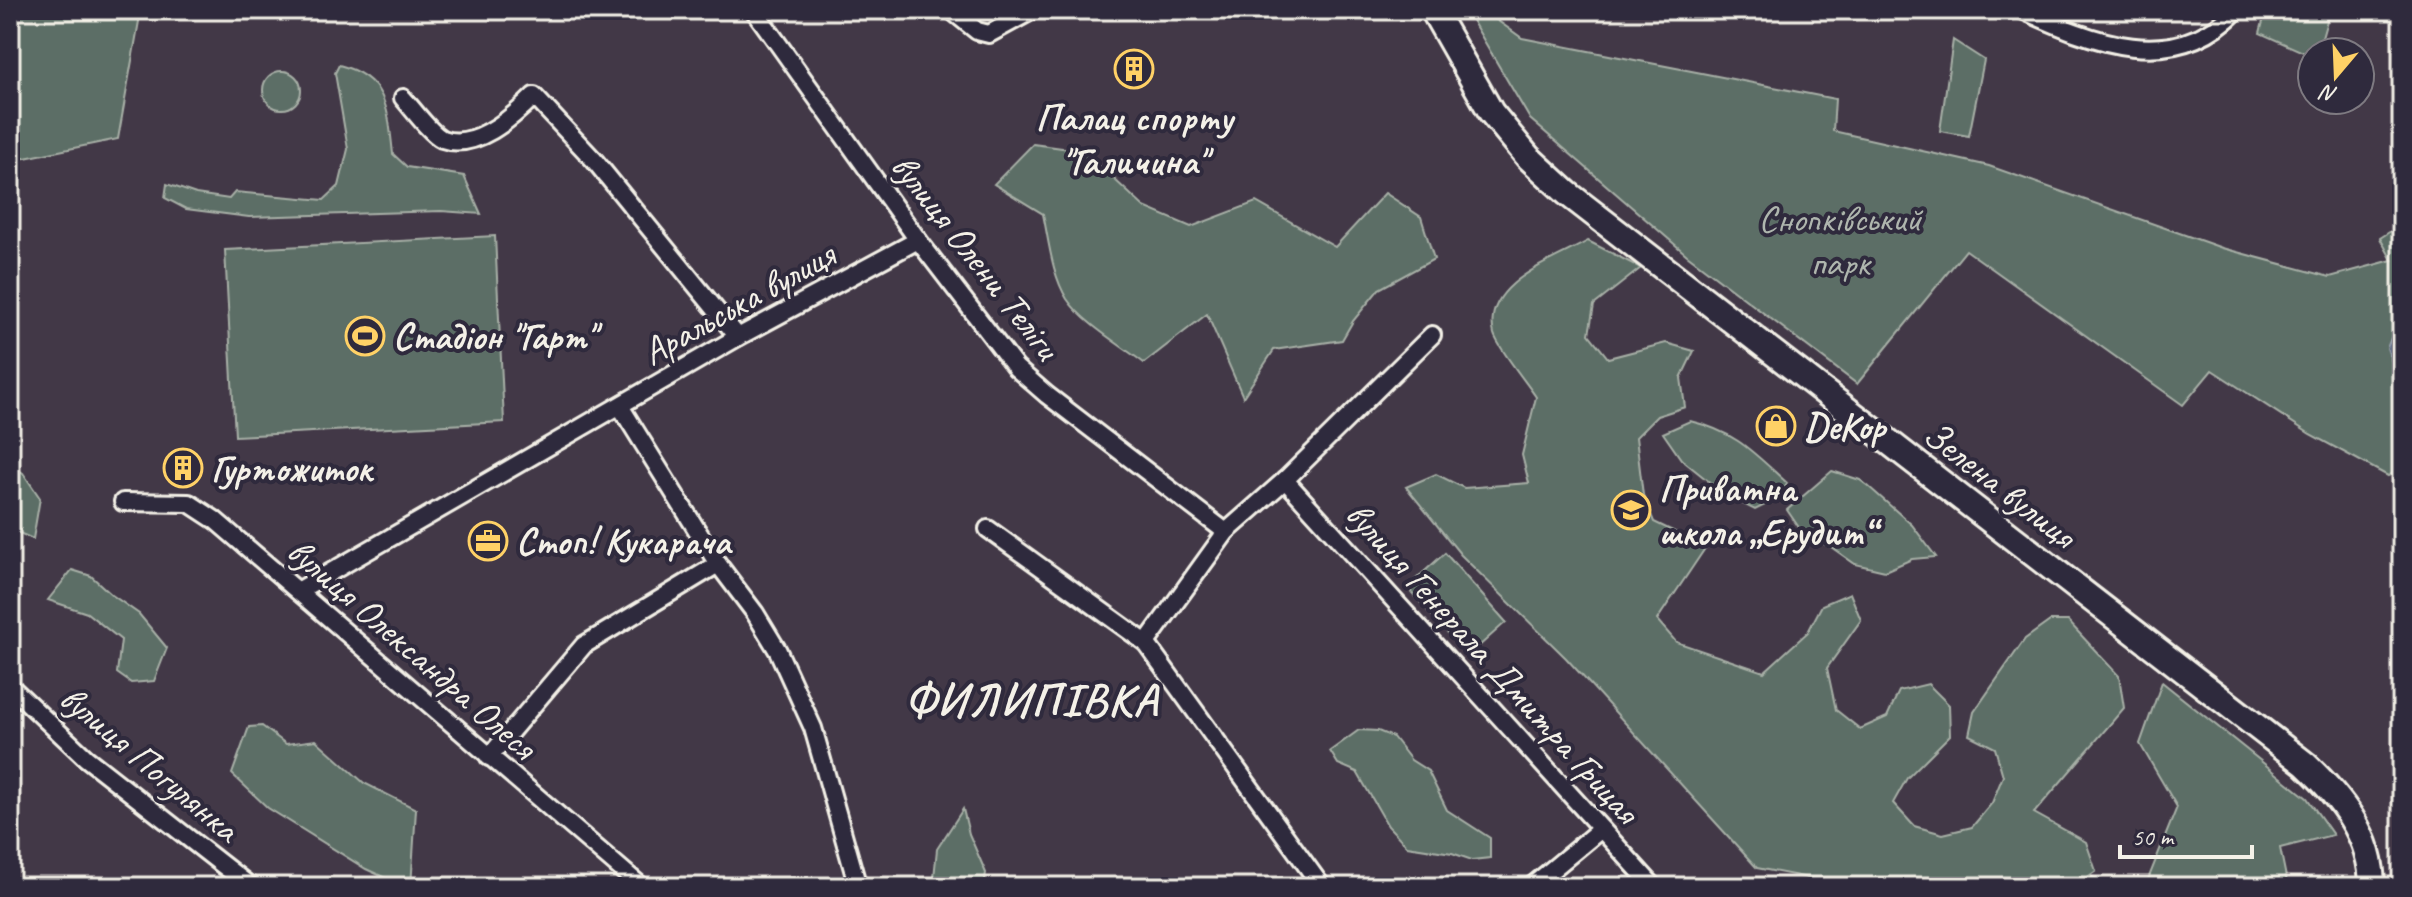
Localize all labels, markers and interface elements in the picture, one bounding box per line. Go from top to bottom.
north arrow [2296,36,2376,116]
building icon: Палац спорту "Галичина" [1113,48,1155,90]
text: N [2316,77,2341,109]
place label: Палац спорту "Галичина" [1036,94,1236,185]
street label: вулиця Олени Теліги [881,144,1072,370]
park label: Снопківський парк [1758,195,1924,286]
street label: Аральська вулиця [634,230,846,376]
place label: Стадіон "Гарт" [393,313,603,360]
sports icon: Стадіон "Гарт" [344,315,386,357]
place label: DeKop [1804,403,1888,450]
shop icon: DeKop [1755,405,1797,447]
street label: Зелена вулиця [1914,410,2088,560]
place label: Гуртожиток [211,445,375,492]
building icon: Гуртожиток [162,447,204,489]
place label: Приватна школа „Ерудит“ [1659,465,1882,556]
school or university icon: Приватна школа „Ерудит“ [1610,489,1652,531]
street label: вулиця Генерала Дмитра Грицая [1336,492,1652,835]
place label: Стоп! Кукарача [516,518,733,565]
office icon: Стоп! Кукарача [467,520,509,562]
street label: вулиця Олександра Олеся [278,528,548,771]
district label: ФИЛИПІВКА [905,671,1160,729]
street label: вулиця Погулянка [50,675,251,854]
scale bar [2120,809,2252,859]
text: 50 m [2132,822,2175,852]

